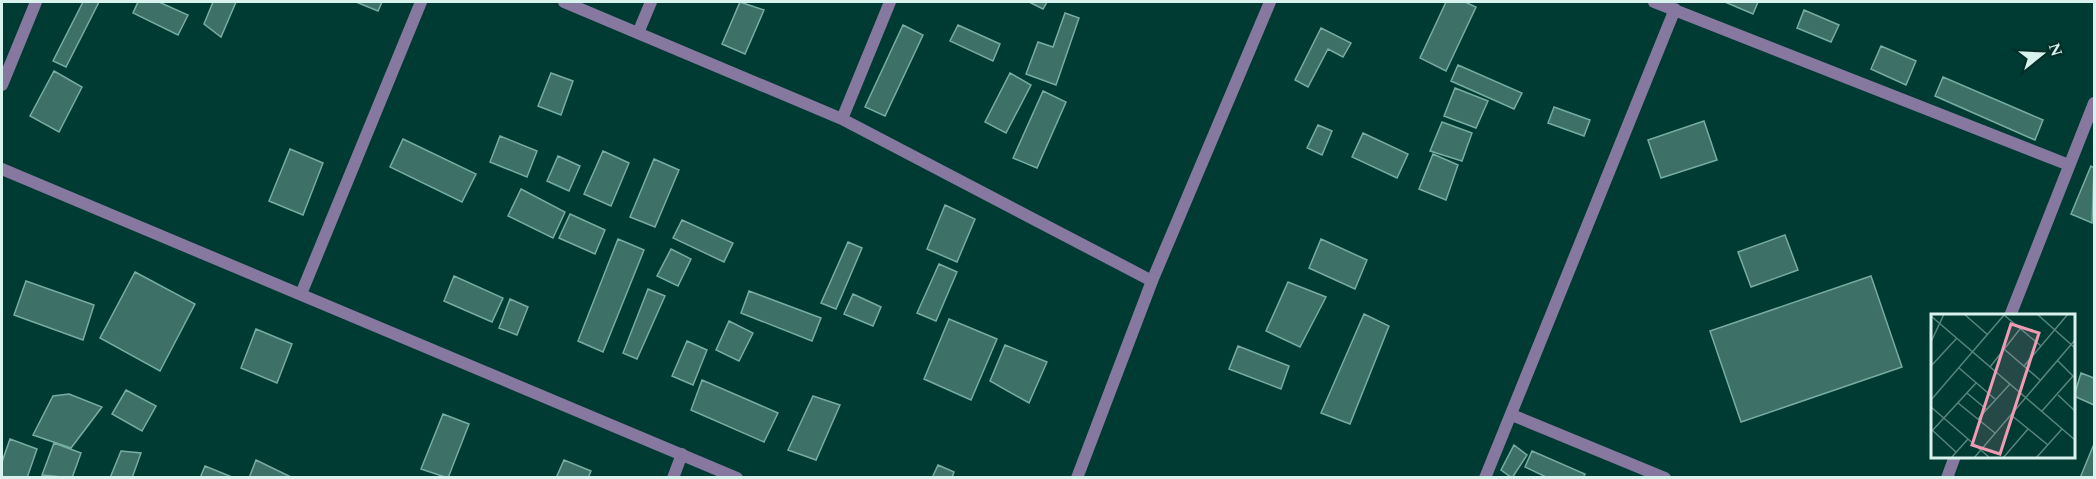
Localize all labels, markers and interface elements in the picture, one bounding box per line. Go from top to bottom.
north arrow [2012,24,2072,84]
text: N [2042,40,2069,60]
inset map [1931,314,2075,458]

